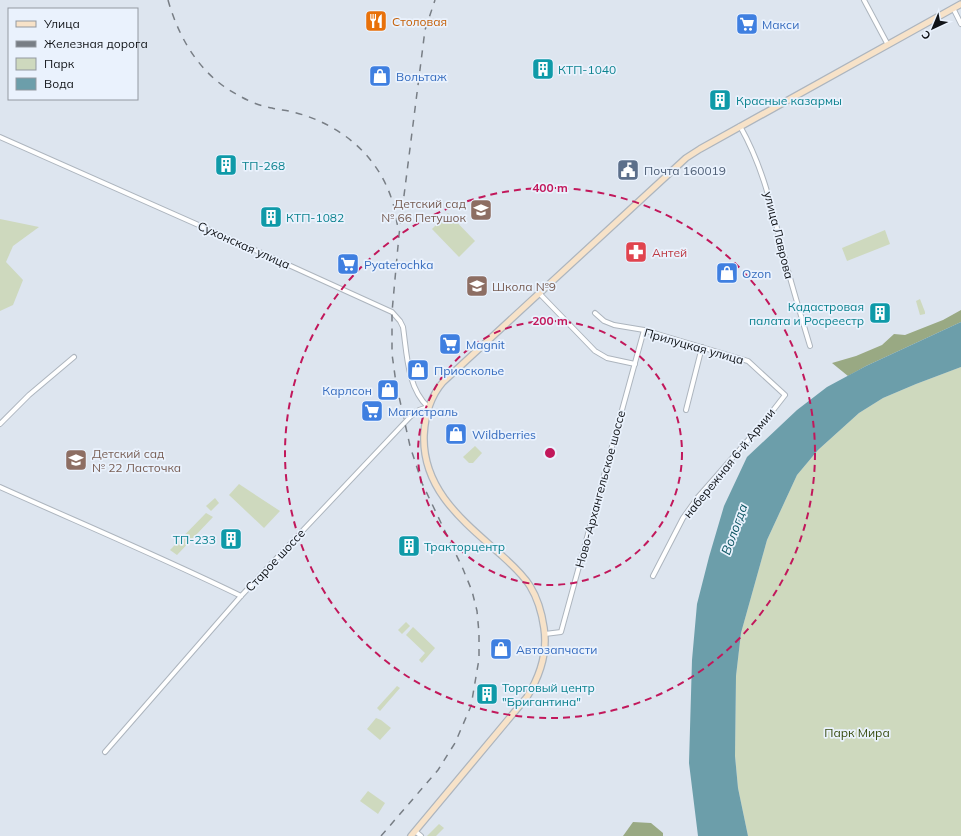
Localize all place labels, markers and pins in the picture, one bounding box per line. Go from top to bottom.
restaurant icon: Столовая [363,8,389,34]
supermarket icon: Макси [734,11,760,37]
place label: Столовая [392,14,447,29]
place label: Макси [762,17,799,32]
building icon: КТП-1040 [530,56,556,82]
place label: КТП-1040 [558,62,616,77]
shop icon: Вольтаж [367,63,393,89]
place label: Вольтаж [396,69,447,84]
building icon: Красные казармы [707,87,733,113]
place label: Красные казармы [736,93,842,108]
building icon: ТП-268 [213,152,239,178]
public building icon: Почта 160019 [615,157,641,183]
place label: ТП-268 [242,158,285,173]
place label: Почта 160019 [644,163,726,178]
place label: Детский сад № 66 Петушок [381,196,467,225]
school or university icon: Детский сад № 66 Петушок [468,197,494,223]
building icon: КТП-1082 [258,204,284,230]
place label: КТП-1082 [286,210,344,225]
pharmacy icon: Антей [623,239,649,265]
place label: Антей [652,245,687,260]
supermarket icon: Pyaterochka [335,251,361,277]
place label: Pyaterochka [364,257,433,272]
shop icon: Ozon [714,260,740,286]
place label: Ozon [742,266,771,281]
school or university icon: Школа №9 [464,273,490,299]
place label: Школа №9 [492,279,556,294]
place label: Кадастровая палата и Росреестр [749,299,864,328]
building icon: Кадастровая палата и Росреестр [867,300,893,326]
supermarket icon: Magnit [437,331,463,357]
place label: Magnit [466,337,505,352]
shop icon: Приосколье [405,357,431,383]
place label: Приосколье [434,363,505,378]
shop icon: Карлсон [375,377,401,403]
place label: Карлсон [322,383,372,398]
supermarket icon: Магистраль [359,398,385,424]
place label: Магистраль [388,404,458,419]
shop icon: Wildberries [443,421,469,447]
place label: Wildberries [472,427,536,442]
place label: Детский сад № 22 Ласточка [92,446,181,475]
centre of rings [543,446,557,460]
school or university icon: Детский сад № 22 Ласточка [63,447,89,473]
building icon: ТП-233 [218,526,244,552]
place label: ТП-233 [173,532,216,547]
building icon: Тракторцентр [396,533,422,559]
place label: Тракторцентр [424,539,505,554]
shop icon: Автозапчасти [488,636,514,662]
place label: Автозапчасти [516,642,597,657]
place label: Торговый центр "Бригантина" [502,680,595,709]
building icon: Торговый центр "Бригантина" [474,681,500,707]

